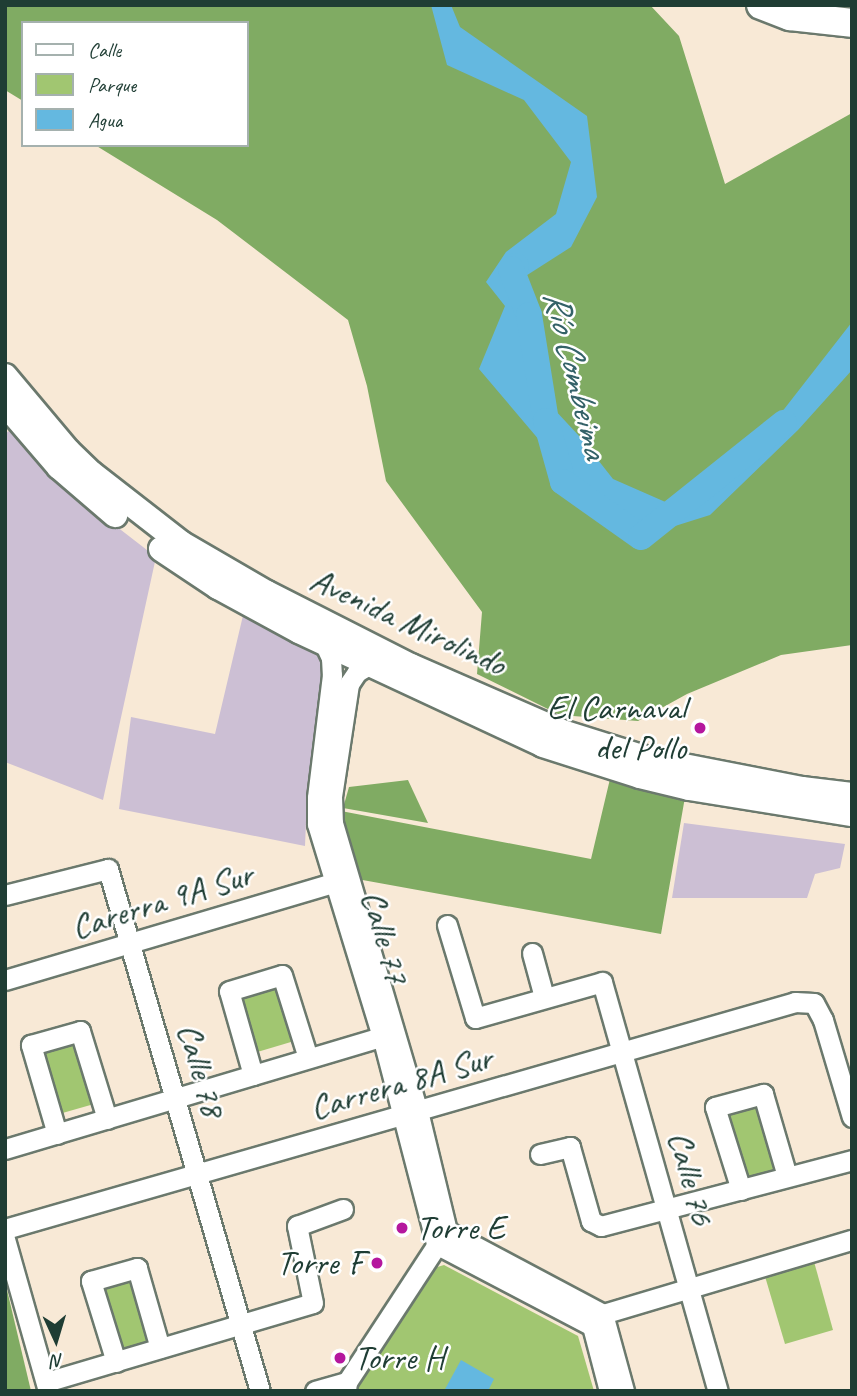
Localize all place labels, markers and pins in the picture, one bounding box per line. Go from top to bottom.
place label: El Carnaval del Pollo [547,687,686,769]
marker: El Carnaval del Pollo [692,720,708,736]
place label: Torre E [416,1207,505,1249]
marker: Torre E [394,1220,410,1236]
place label: Torre F [277,1242,363,1284]
marker: Torre F [369,1255,385,1271]
place label: Torre H [354,1337,444,1379]
marker: Torre H [332,1350,348,1366]

